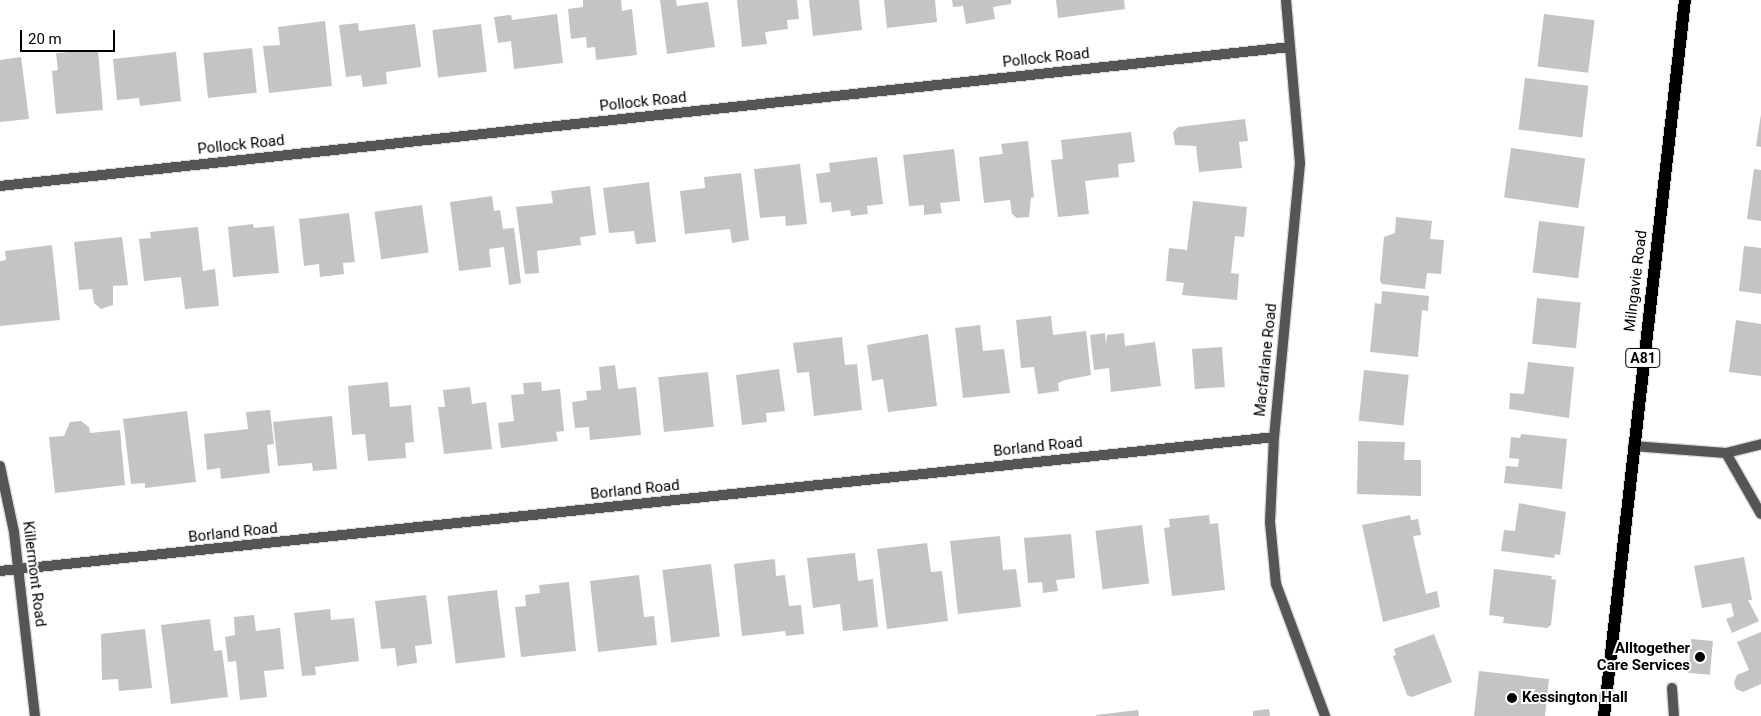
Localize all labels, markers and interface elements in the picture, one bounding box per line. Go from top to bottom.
scale bar [22,20,118,52]
text: 20 m [28,30,62,48]
street label: Pollock Road [1002,44,1090,72]
street label: Pollock Road [599,88,687,116]
street label: Pollock Road [197,131,285,159]
street label: Milngavie Road [1621,229,1651,333]
street label: Macfarlane Road [1251,302,1281,418]
road number: A81 [1624,346,1662,369]
street label: Borland Road [992,433,1084,461]
street label: Borland Road [589,476,681,504]
street label: Borland Road [187,519,279,547]
street label: Killermont Road [19,520,49,628]
place label: Alltogether Care Services [1597,639,1690,674]
marker: Alltogether Care Services [1694,651,1706,663]
place label: Kessington Hall [1522,689,1628,707]
marker: Kessington Hall [1506,692,1518,704]

